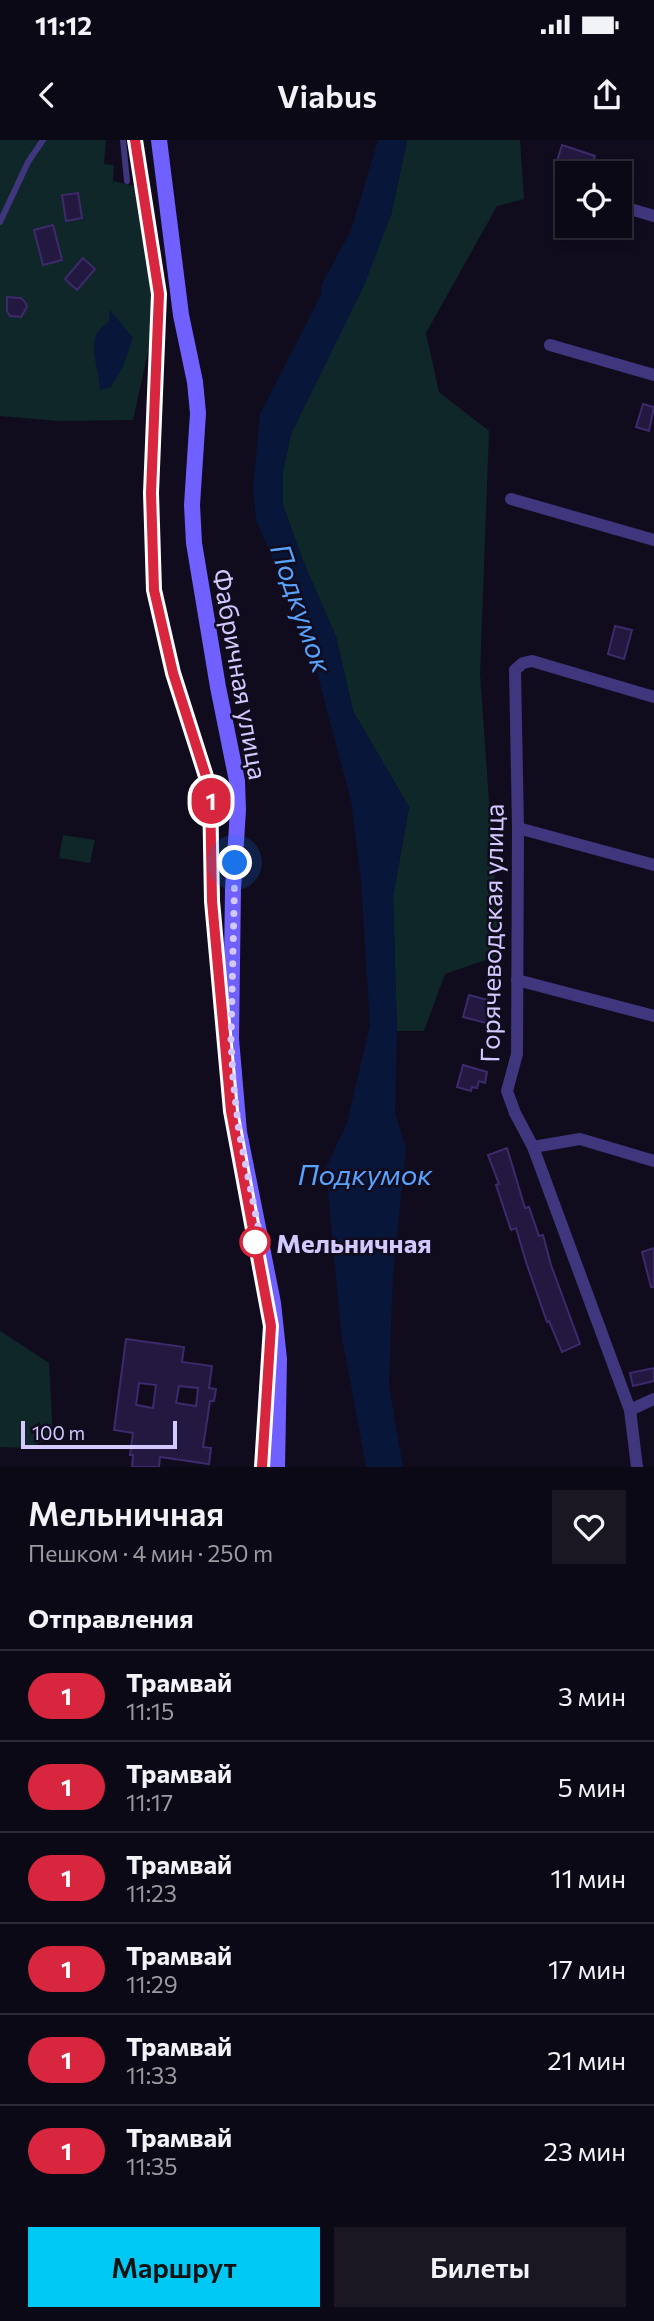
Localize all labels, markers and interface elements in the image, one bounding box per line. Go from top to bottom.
text: 11:12 [35,9,92,40]
text: Viabus [277,75,377,115]
icon: back [28,76,66,114]
icon: share [588,76,626,114]
map controls [555,161,632,238]
button: locate [555,161,632,238]
water label: Подкумок [264,539,340,678]
street label: Фабричная улица [207,566,275,782]
line badge: 1 [188,778,234,824]
text: 1 [206,786,216,815]
street label: Горячеводская улица [473,803,509,1063]
your location [217,845,252,880]
water label: Подкумок [298,1157,433,1191]
marker: Мельничная [240,1227,270,1257]
place label: Мельничная [276,1227,432,1258]
scale bar [21,1418,177,1450]
text: 100 m [32,1421,85,1444]
button: heart [552,1490,626,1564]
text: Мельничная [28,1492,224,1533]
text: Пешком · 4 мин · 250 m [28,1539,273,1567]
text: Отправления [28,1602,194,1633]
text: Трамвай [126,1666,232,1697]
text: 3 мин [558,1680,626,1711]
text: 1 [61,1681,72,1710]
text: 11:15 [126,1697,174,1725]
text: Трамвай [126,1757,232,1788]
text: 5 мин [558,1771,626,1802]
text: 1 [61,1772,72,1801]
text: 11:17 [126,1788,173,1816]
text: Трамвай [126,1848,232,1879]
text: 11 мин [551,1862,626,1893]
text: 1 [61,1863,72,1892]
text: 11:23 [126,1879,177,1907]
text: Трамвай [126,1939,232,1970]
text: 17 мин [548,1953,626,1984]
text: 1 [61,1954,72,1983]
text: 11:29 [126,1970,178,1998]
text: Трамвай [126,2030,232,2061]
text: 21 мин [547,2044,626,2075]
text: 1 [61,2045,72,2074]
text: 11:33 [126,2061,177,2089]
text: Трамвай [126,2121,232,2152]
text: 23 мин [544,2135,626,2166]
text: 1 [61,2136,72,2165]
text: 11:35 [126,2152,177,2180]
button: Маршрут [28,2227,320,2307]
button: Билеты [334,2227,626,2307]

